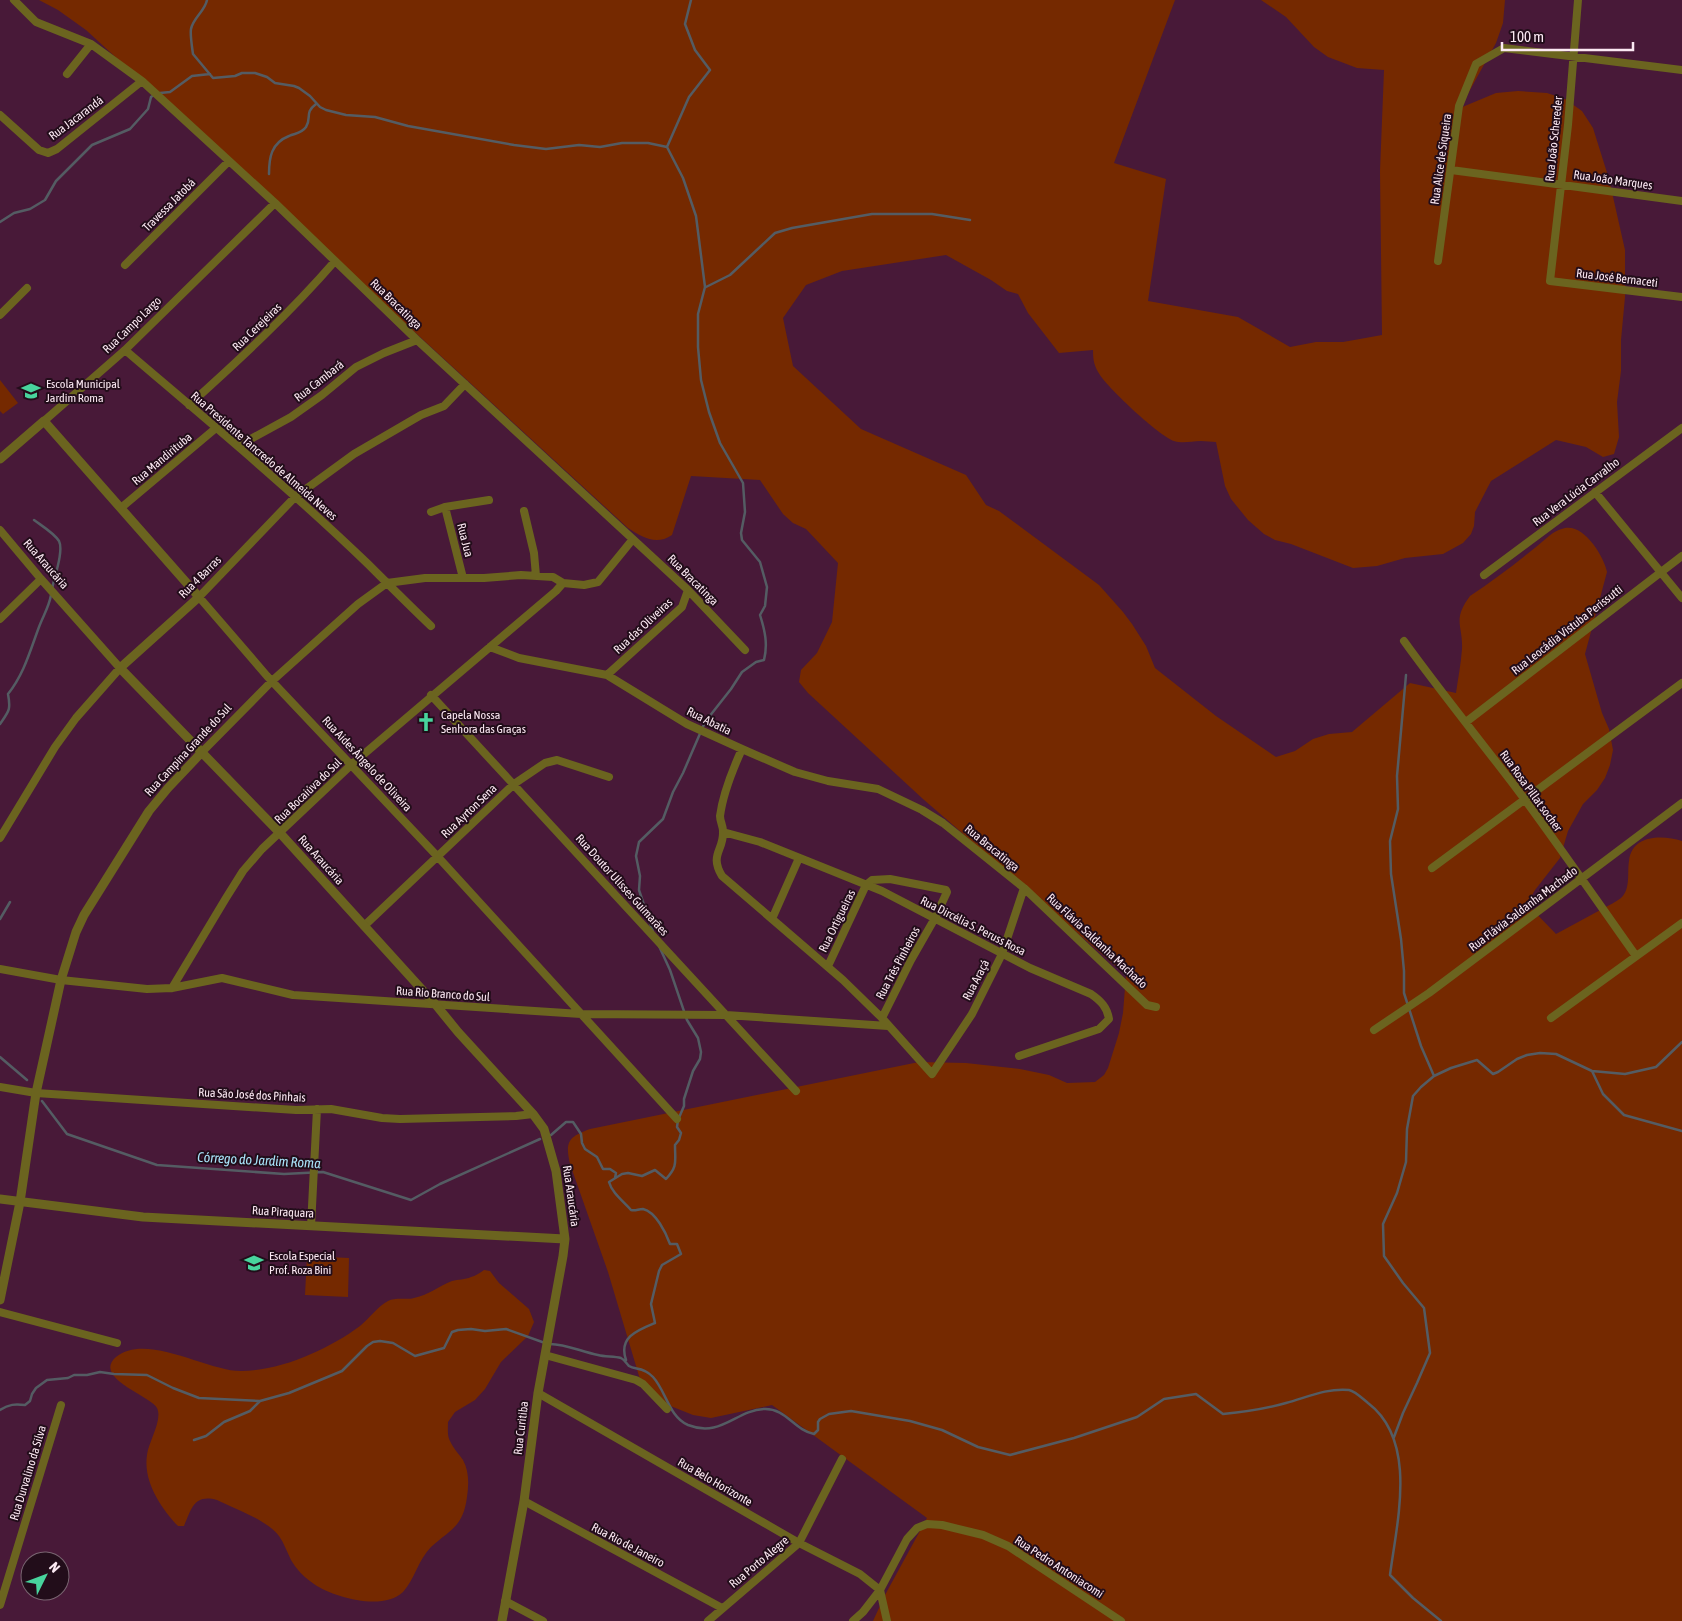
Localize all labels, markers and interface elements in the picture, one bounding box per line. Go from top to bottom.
scale bar [1502,20,1633,52]
text: 100 m [1510,28,1544,45]
street label: Rua Jacarandá [46,93,106,143]
street label: Rua João Schereder [1543,95,1565,182]
street label: Rua Alice de Siqueira [1428,113,1454,205]
street label: Rua João Marques [1573,168,1653,192]
street label: Travessa Jatobá [140,176,198,234]
street label: Rua José Bernaceti [1575,266,1659,290]
street label: Rua Bracatinga [367,276,425,332]
street label: Rua Campo Largo [100,293,164,356]
street label: Rua Cerejeiras [229,300,285,354]
street label: Rua Cambará [292,357,346,405]
place label: Escola Municipal Jardim Roma [46,377,121,405]
school or university icon: Escola Municipal Jardim Roma [20,380,42,402]
street label: Rua Presidente Tancredo de Almeida Neves [188,389,340,523]
street label: Rua Mandirituba [129,430,195,488]
street label: Rua Vera Lúcia Carvalho [1530,455,1622,529]
street label: Rua Jua [454,522,476,558]
street label: Rua Araucária [21,536,71,592]
street label: Rua Bracatinga [665,552,721,608]
street label: Rua 4 Barras [176,553,224,601]
street label: Rua Leocádia Vistuba Perissutti [1509,582,1625,678]
street label: Rua das Oliveiras [611,595,675,657]
street label: Rua Campina Grande do Sul [142,700,235,799]
street label: Rua Abatia [684,704,734,738]
place label: Capela Nossa Senhora das Graças [441,708,526,736]
church icon: Capela Nossa Senhora das Graças [415,711,437,733]
street label: Rua Aides Ângelo de Oliveira [319,714,415,814]
street label: Rua Rosa Pillat socher [1497,748,1565,835]
street label: Rua Bocaiúva do Sul [271,755,345,827]
street label: Rua Ayrton Sena [438,781,500,841]
street label: Rua Bracatinga [962,822,1022,874]
street label: Rua Doutor Ulisses Guimarães [573,831,671,939]
street label: Rua Araucária [295,832,347,888]
street label: Rua Flávia Saldanha Machado [1466,863,1580,954]
street label: Rua Ortigueiras [816,887,858,955]
street label: Rua Flávia Saldanha Machado [1044,891,1150,991]
street label: Rua Dircélia S. Peruss Rosa [918,893,1028,959]
street label: Rua Três Pinheiros [873,924,923,1002]
street label: Rua Araçá [960,957,992,1003]
street label: Rua Rio Branco do Sul [396,984,491,1004]
street label: Rua São José dos Pinhais [198,1085,306,1105]
water label: Córrego do Jardim Roma [197,1149,322,1171]
street label: Rua Araucária [560,1165,582,1227]
street label: Rua Piraquara [252,1203,314,1221]
place label: Escola Especial Prof. Roza Bini [269,1249,336,1277]
school or university icon: Escola Especial Prof. Roza Bini [243,1252,265,1274]
street label: Rua Curitiba [511,1400,531,1456]
street label: Rua Durvalino da Silva [7,1424,49,1522]
street label: Rua Belo Horizonte [675,1455,755,1509]
street label: Rua Rio de Janeiro [589,1520,667,1570]
street label: Rua Porto Alegre [727,1533,791,1591]
street label: Rua Pedro Antoniacomi [1012,1533,1106,1601]
north arrow [20,1551,70,1601]
text: N [46,1559,63,1576]

